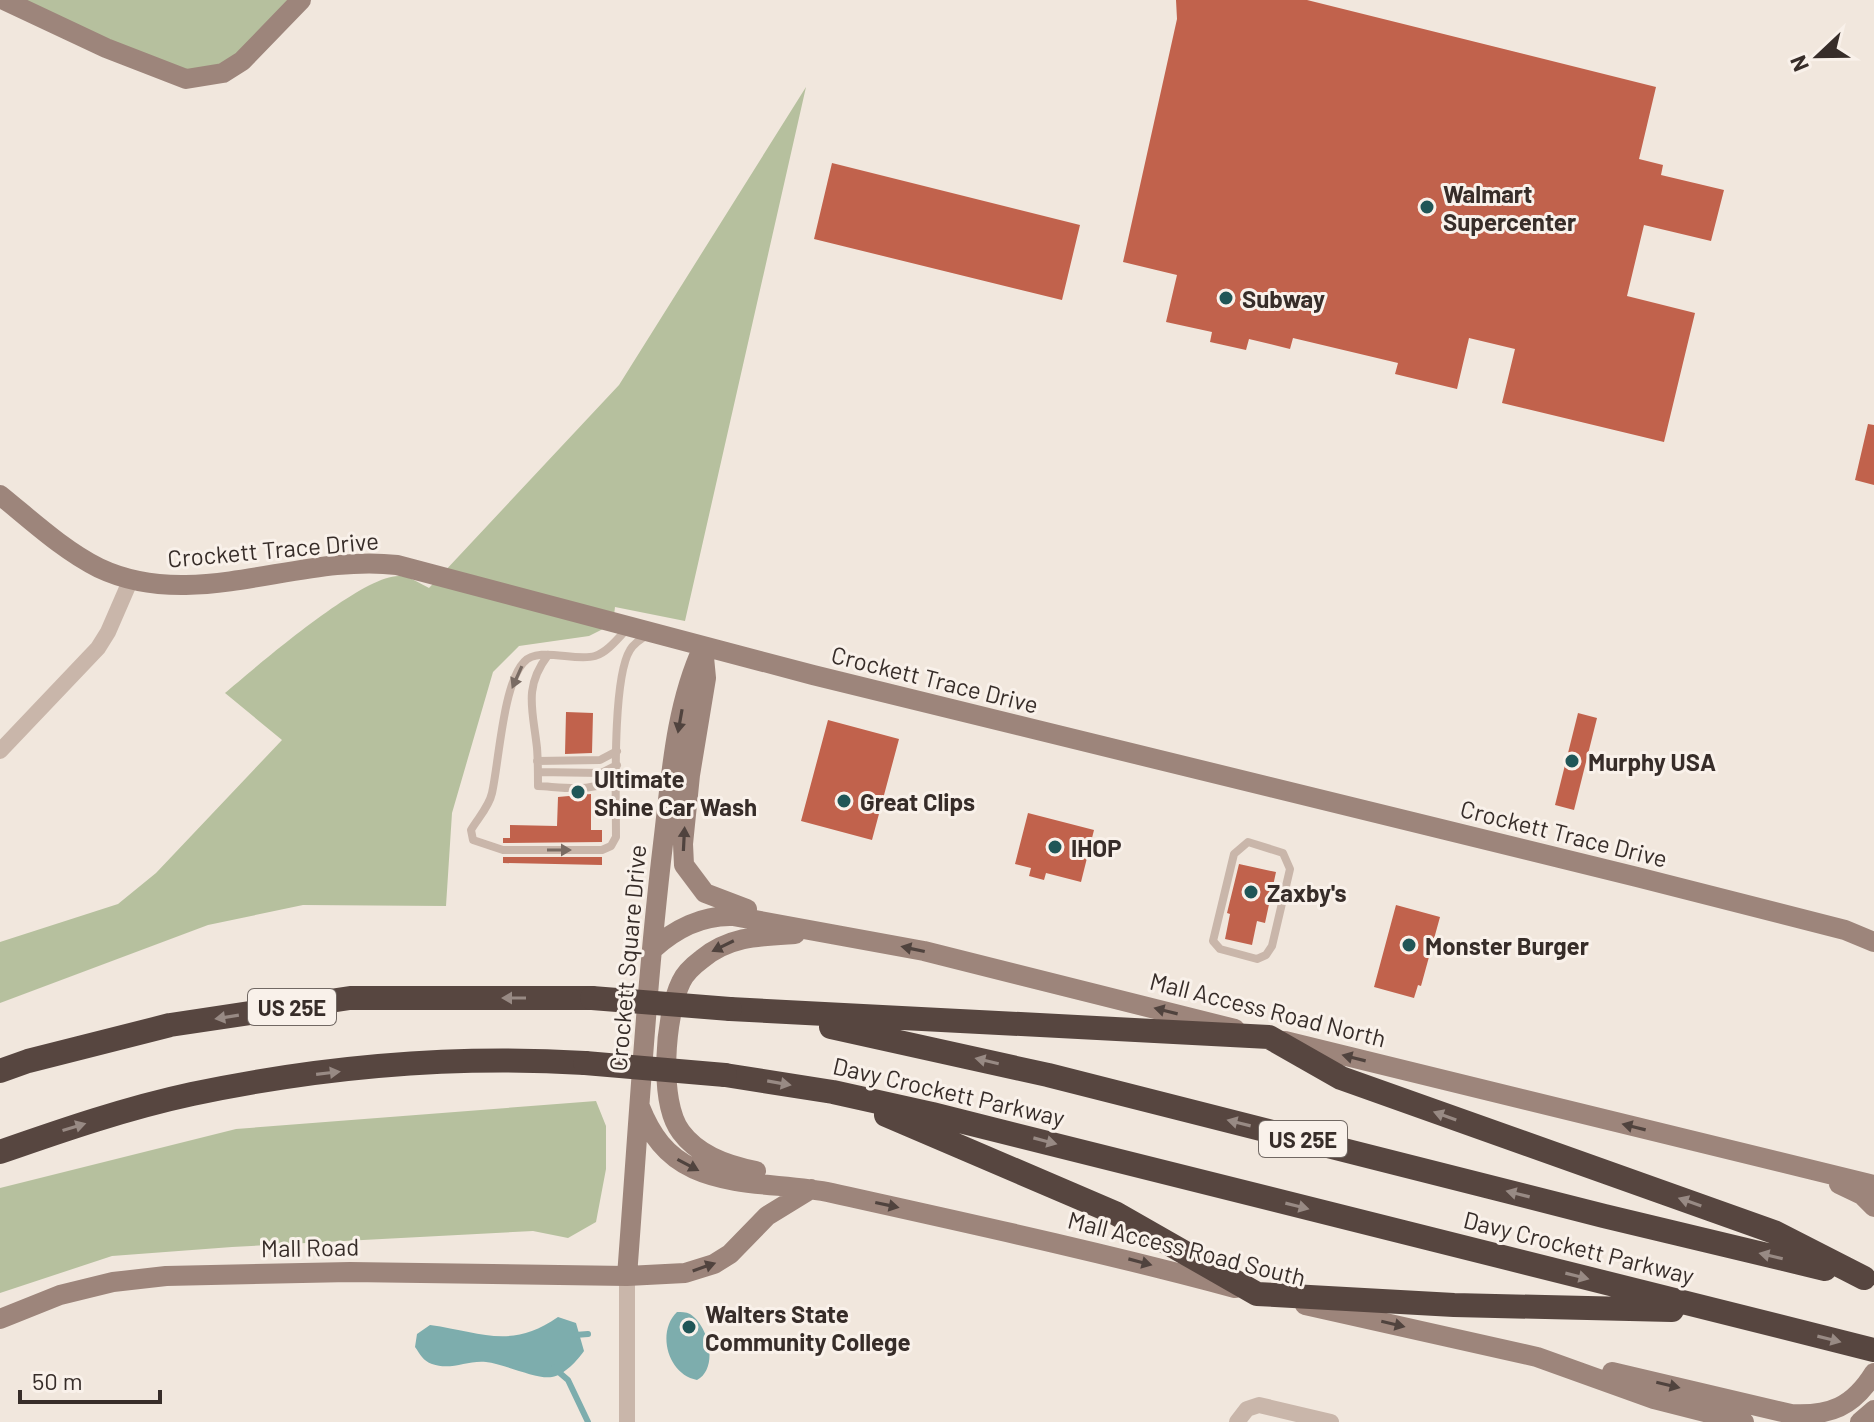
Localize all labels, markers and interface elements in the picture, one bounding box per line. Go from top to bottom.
north arrow [1778,16,1858,96]
text: N [1784,52,1813,76]
place label: Walmart Supercenter [1443,179,1576,236]
marker: Walmart Supercenter [1418,198,1436,216]
place label: Subway [1242,284,1325,313]
marker: Subway [1217,289,1235,307]
street label: Crockett Trace Drive [166,525,380,573]
street label: Crockett Trace Drive [829,639,1041,719]
one-way arrow [511,665,524,689]
one-way arrow [674,709,686,734]
place label: Murphy USA [1588,747,1716,776]
marker: Murphy USA [1563,752,1581,770]
place label: Ultimate Shine Car Wash [594,764,757,821]
marker: Ultimate Shine Car Wash [569,783,587,801]
place label: Great Clips [860,787,975,816]
marker: Great Clips [835,792,853,810]
street label: Crockett Trace Drive [1458,793,1670,873]
one-way arrow [678,826,691,851]
place label: IHOP [1071,833,1122,862]
marker: IHOP [1046,838,1064,856]
one-way arrow [547,844,572,856]
street label: Crockett Square Drive [603,844,651,1072]
place label: Zaxby's [1267,878,1347,907]
marker: Zaxby's [1242,883,1260,901]
place label: Monster Burger [1425,931,1589,960]
marker: Monster Burger [1400,936,1418,954]
one-way arrow [712,939,735,953]
one-way arrow [901,943,926,955]
street label: Mall Access Road North [1147,966,1389,1052]
road number: US 25E [248,989,336,1025]
one-way arrow [501,992,526,1004]
one-way arrow [1153,1004,1178,1016]
one-way arrow [214,1011,239,1024]
street label: Davy Crockett Parkway [830,1050,1068,1132]
one-way arrow [1341,1051,1366,1064]
one-way arrow [974,1054,999,1067]
one-way arrow [315,1066,340,1079]
one-way arrow [767,1078,792,1090]
one-way arrow [1433,1109,1457,1122]
one-way arrow [1227,1117,1252,1129]
one-way arrow [62,1120,86,1133]
one-way arrow [1621,1120,1646,1133]
road number: US 25E [1259,1121,1347,1157]
one-way arrow [1033,1136,1058,1148]
one-way arrow [677,1157,699,1171]
one-way arrow [1506,1188,1531,1200]
one-way arrow [1678,1196,1702,1208]
one-way arrow [875,1199,900,1212]
one-way arrow [1285,1200,1310,1212]
street label: Mall Access Road South [1065,1204,1309,1292]
street label: Davy Crockett Parkway [1461,1204,1697,1290]
street label: Mall Road [261,1232,359,1262]
one-way arrow [1758,1249,1783,1262]
one-way arrow [1128,1257,1153,1269]
one-way arrow [692,1260,716,1272]
one-way arrow [1564,1270,1589,1282]
place label: Walters State Community College [705,1299,911,1356]
marker: Walters State Community College [680,1318,698,1336]
one-way arrow [1381,1319,1406,1331]
one-way arrow [1816,1333,1841,1345]
scale bar [20,1354,160,1404]
text: 50 m [32,1366,83,1395]
one-way arrow [1656,1379,1681,1392]

